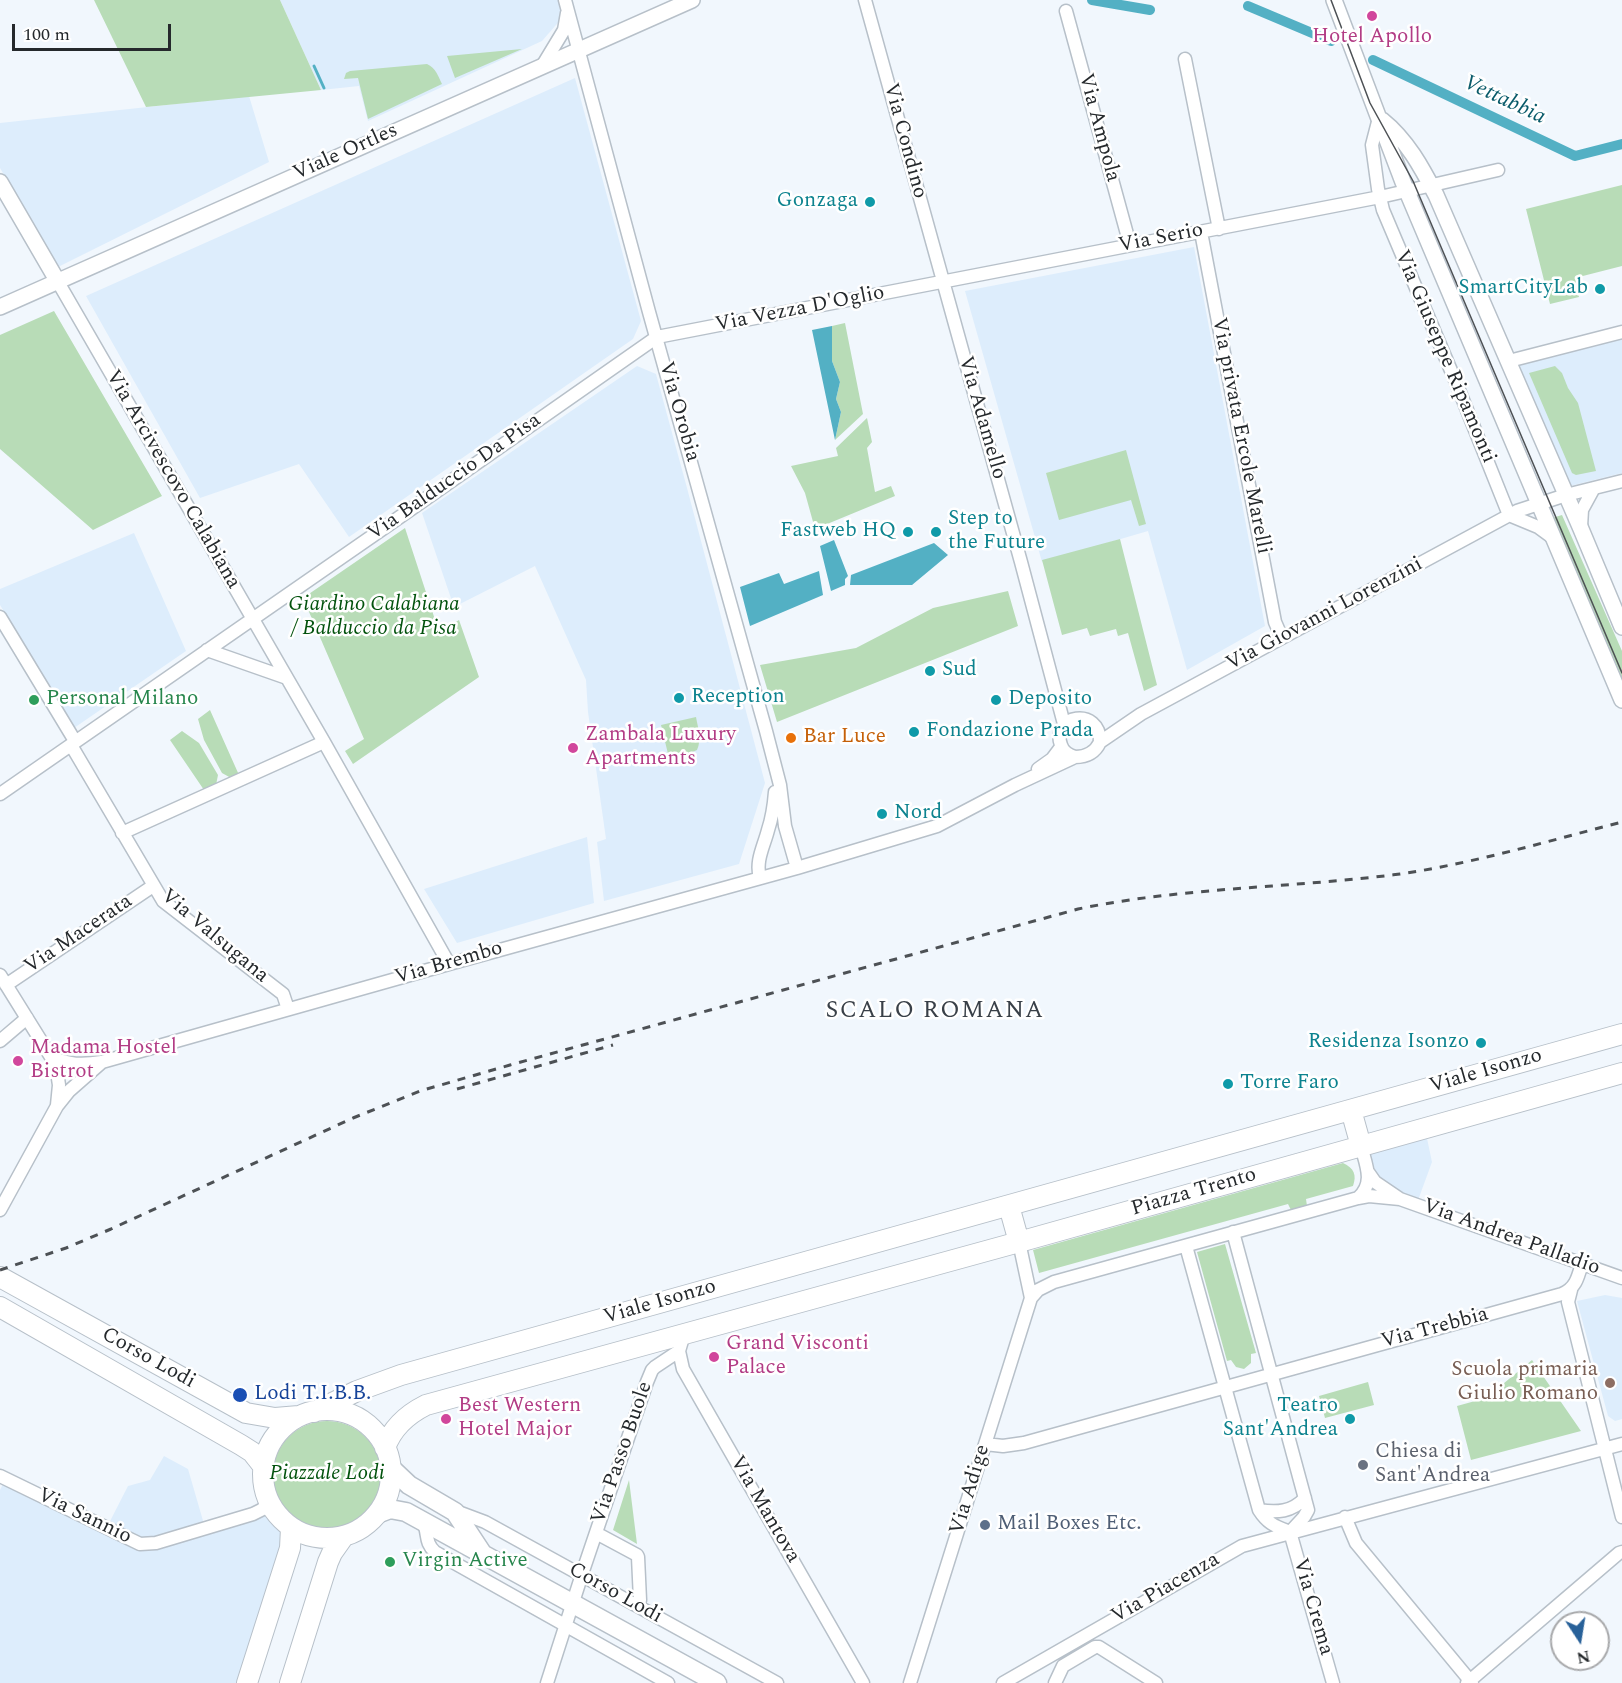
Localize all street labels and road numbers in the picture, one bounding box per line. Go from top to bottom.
street label: Via Ampola [1071,71,1125,185]
street label: Via Condino [877,81,931,201]
street label: Viale Ortles [290,119,402,187]
street label: Via Serio [1117,218,1205,260]
street label: Via Giuseppe Ripamonti [1388,247,1500,467]
street label: Via Vezza D'Oglio [713,281,887,339]
street label: Via privata Ercole Marelli [1205,316,1275,556]
street label: Via Adamello [951,354,1011,482]
street label: Via Orobia [652,359,704,465]
street label: Via Arcivescovo Calabiana [99,366,245,594]
street label: Via Balduccio Da Pisa [364,409,546,547]
street label: Via Giovanni Lorenzini [1222,553,1428,677]
street label: Via Valsugana [155,885,273,989]
street label: Via Macerata [20,890,138,980]
street label: Via Brembo [392,937,506,991]
street label: Viale Isonzo [1427,1044,1545,1100]
street label: Piazza Trento [1129,1163,1259,1223]
street label: Via Andrea Palladio [1419,1194,1603,1282]
street label: Viale Isonzo [601,1275,719,1331]
street label: Via Trebbia [1379,1303,1491,1355]
street label: Corso Lodi [97,1323,199,1395]
street label: Via Passo Buole [587,1379,659,1527]
street label: Via Adige [945,1442,997,1538]
street label: Via Mantova [723,1452,805,1568]
street label: Via Sannio [33,1483,135,1551]
street label: Via Piacenza [1107,1548,1225,1630]
street label: Via Crema [1286,1556,1338,1658]
street label: Corso Lodi [564,1558,666,1630]

